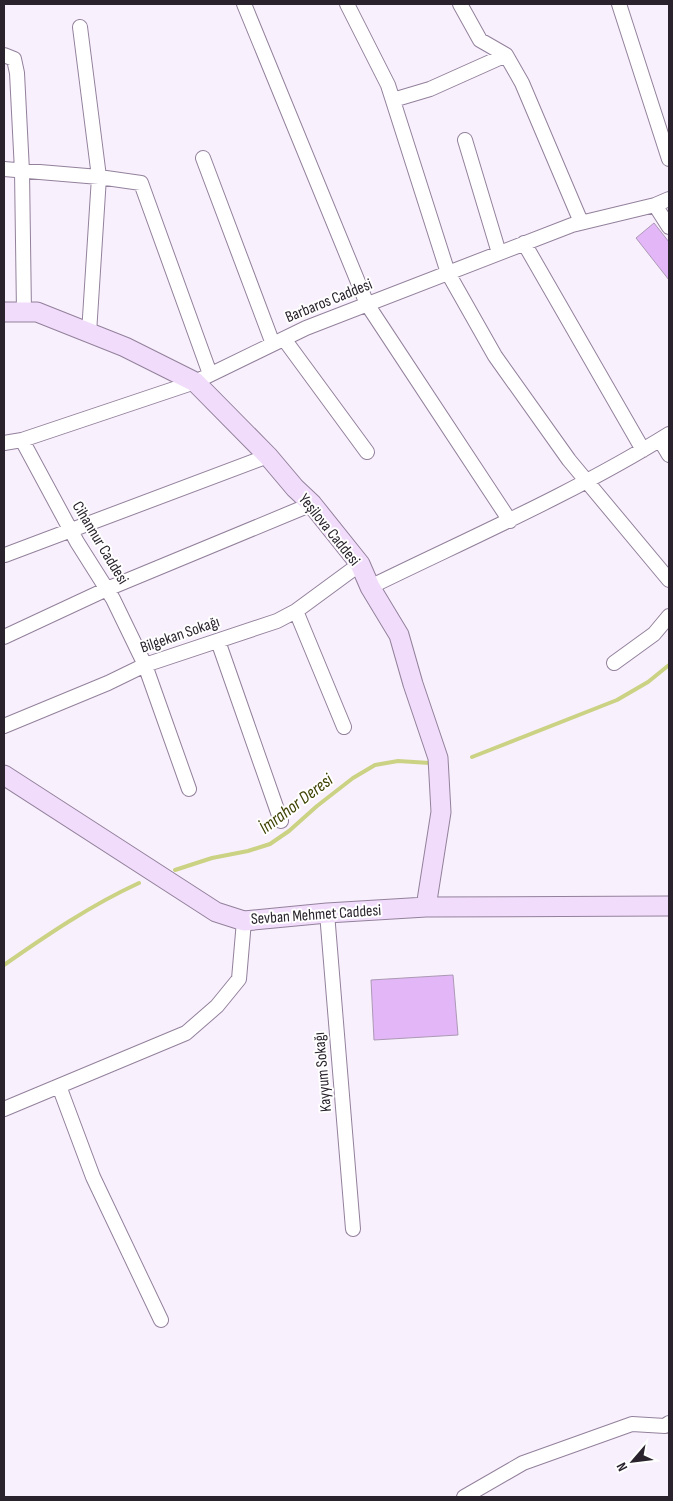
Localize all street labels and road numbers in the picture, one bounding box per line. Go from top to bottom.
street label: Barbaros Caddesi [283,275,375,327]
street label: Yeşilova Caddesi [294,490,364,570]
street label: Cihannur Caddesi [68,498,132,588]
street label: Bilgekan Sokağı [138,613,222,657]
street label: Sevban Mehmet Caddesi [250,901,382,929]
street label: Kayyum Sokağı [310,1031,336,1113]

